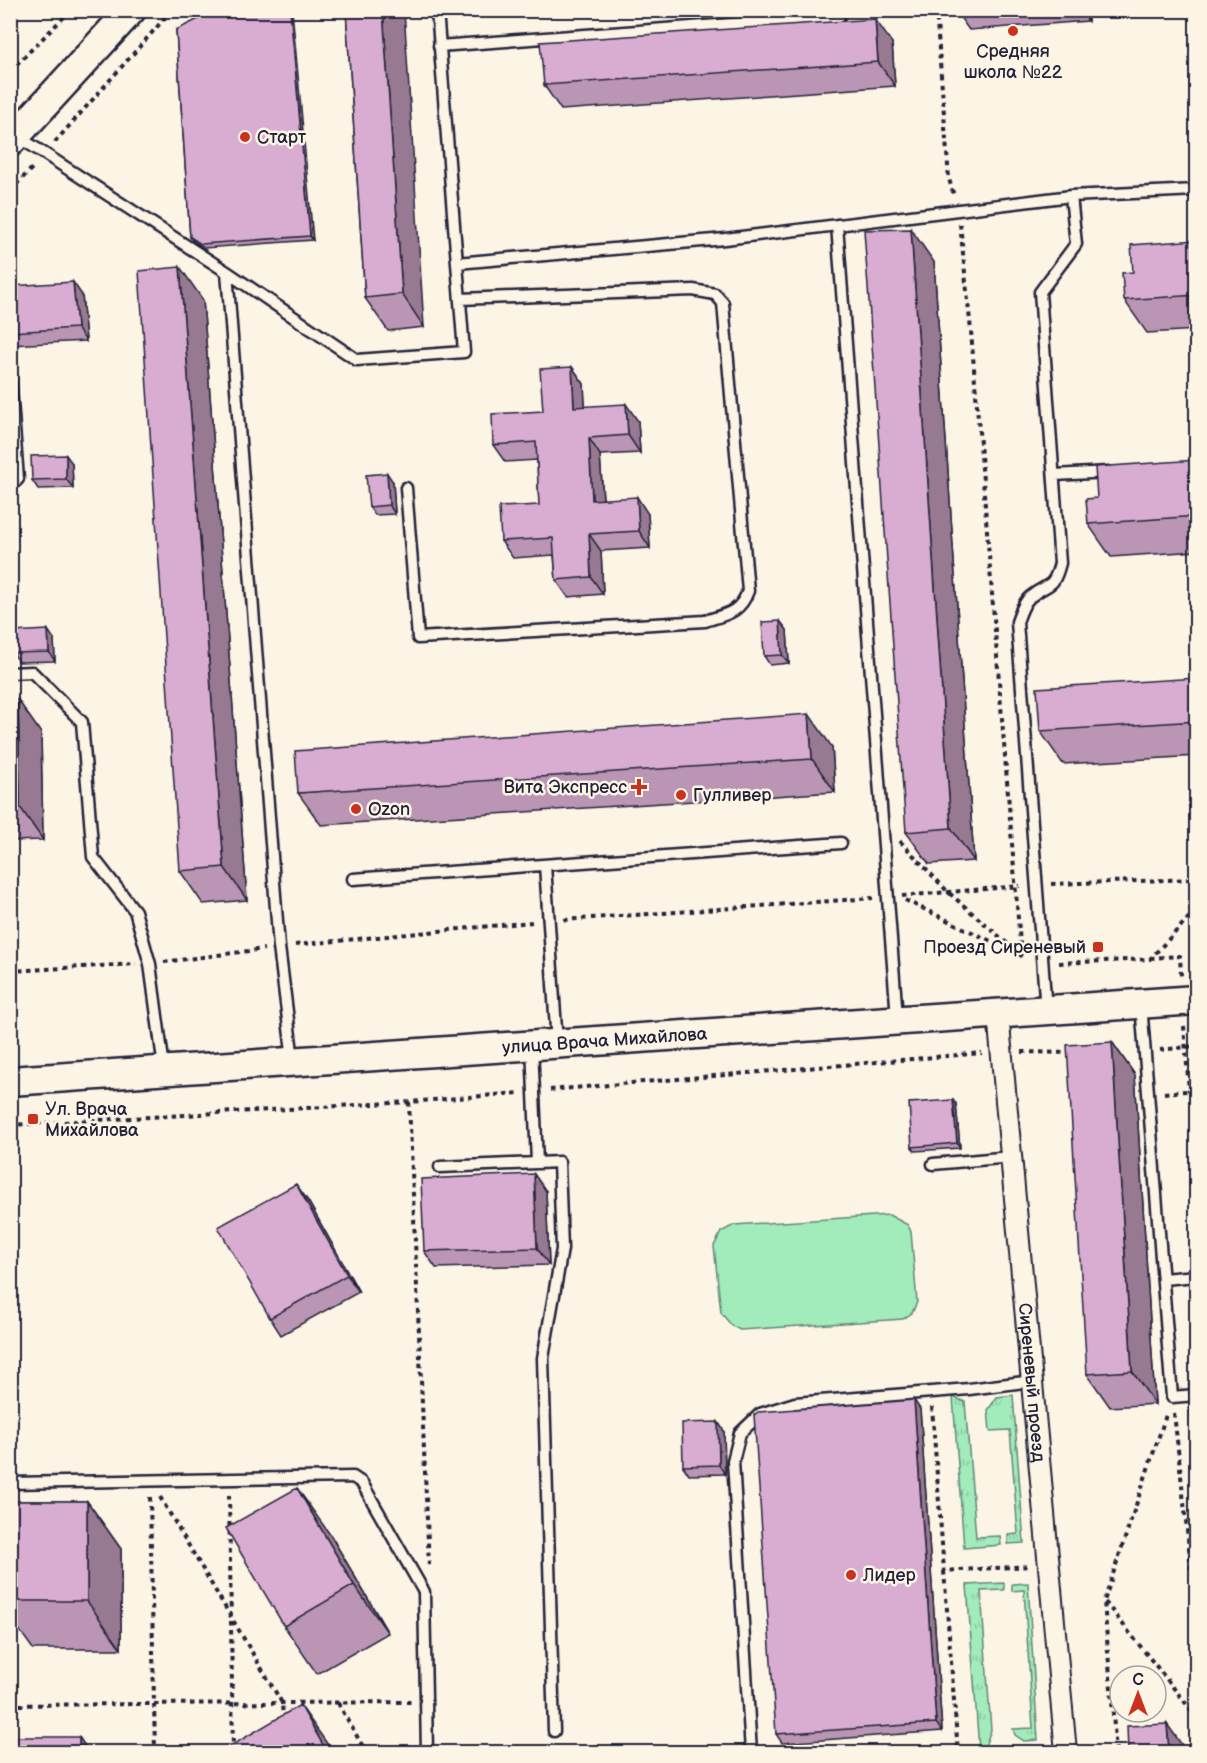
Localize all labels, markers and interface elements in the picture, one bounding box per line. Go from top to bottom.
marker: Средняя школа №22 [1006,24,1020,38]
place label: Средняя школа №22 [964,41,1063,83]
place label: Старт [257,127,307,148]
marker: Старт [238,130,252,144]
place label: Вита Экспресс [503,777,627,798]
marker: Вита Экспресс [632,780,646,794]
place label: Гулливер [693,785,771,806]
marker: Гулливер [674,788,688,802]
place label: Ozon [368,799,410,820]
marker: Ozon [349,802,363,816]
place label: Проезд Сиреневый [923,937,1086,958]
marker: Проезд Сиреневый [1091,940,1105,954]
street label: улица Врача Михайлова [501,1023,708,1058]
place label: Ул. Врача Михайлова [45,1099,139,1141]
marker: Ул. Врача Михайлова [26,1112,40,1126]
street label: Сиреневый проезд [1014,1302,1050,1463]
place label: Лидер [862,1565,916,1586]
marker: Лидер [844,1568,858,1582]
north arrow [1108,1664,1168,1724]
text: С [1132,1671,1144,1690]

